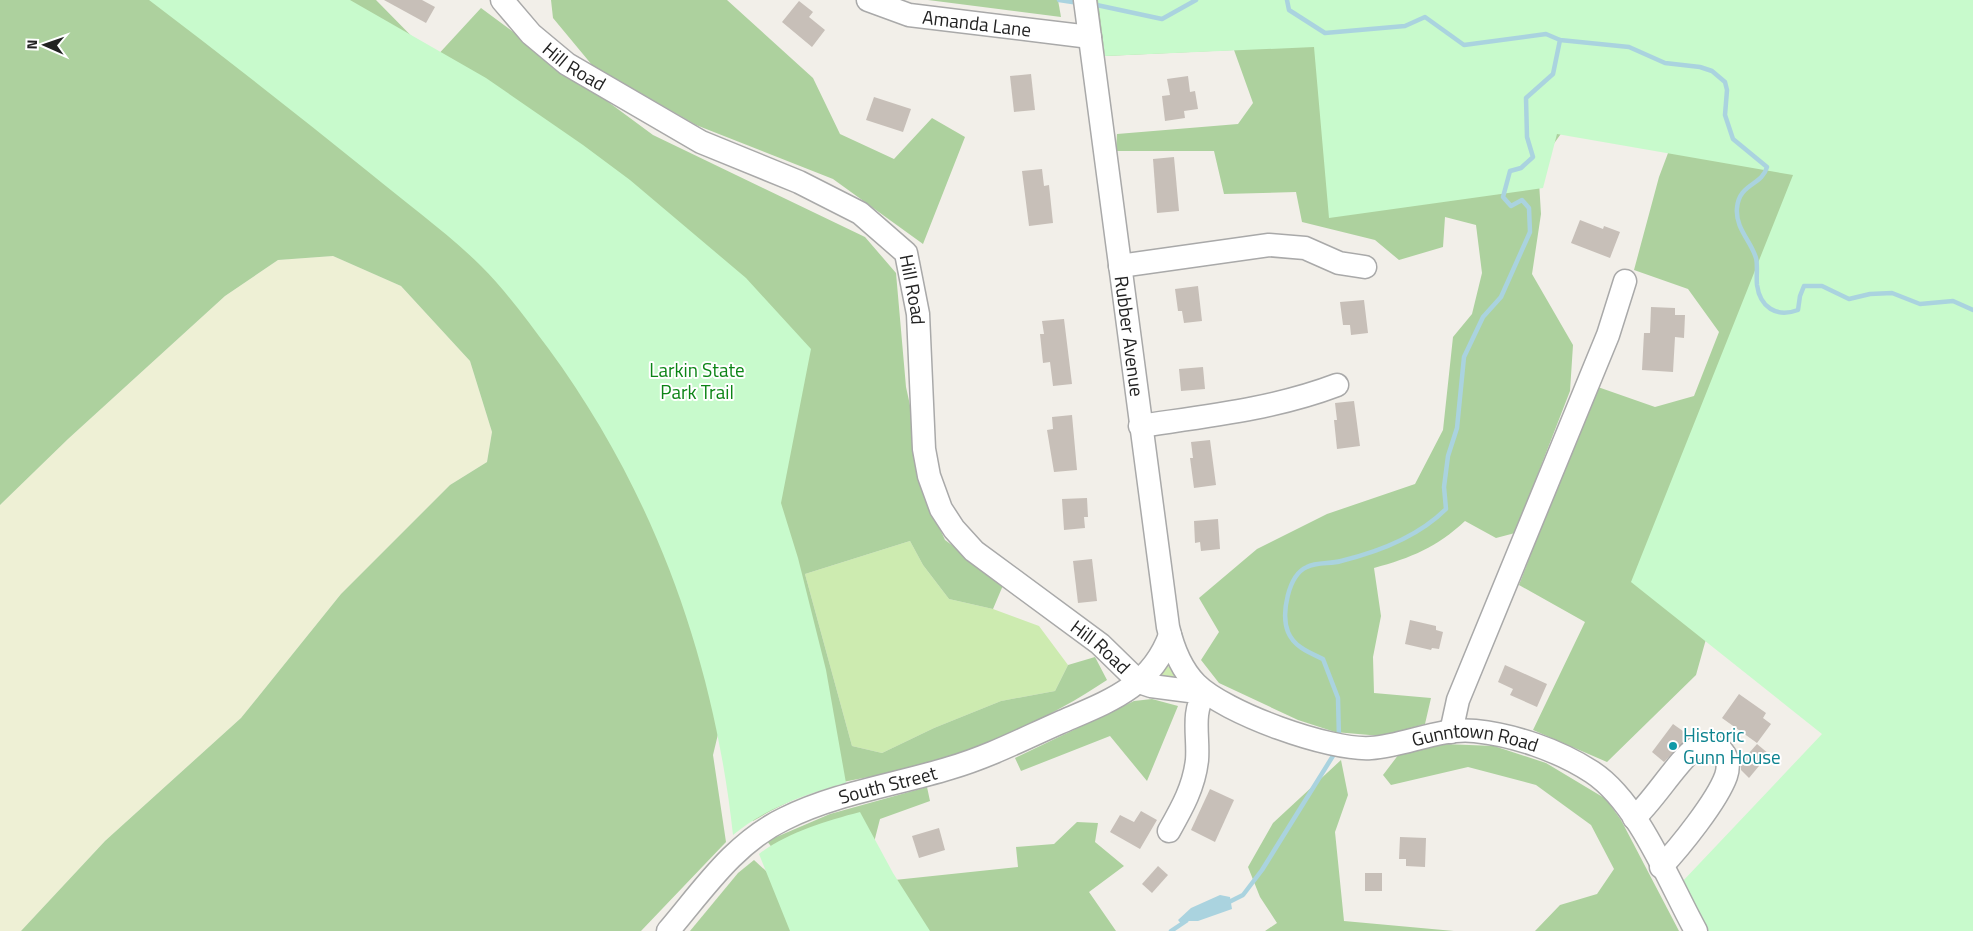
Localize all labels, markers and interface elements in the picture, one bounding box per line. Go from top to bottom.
street label: Amanda Lane [921,2,1033,44]
north arrow [20,20,70,70]
street label: Hill Road [536,34,612,98]
text: N [21,39,42,50]
street label: Hill Road [893,252,933,325]
street label: Rubber Avenue [1108,274,1152,398]
park label: Larkin State Park Trail [649,355,745,406]
street label: Hill Road [1065,612,1137,680]
street label: Gunntown Road [1408,715,1543,759]
place label: Historic Gunn House [1683,720,1781,771]
marker: Historic Gunn House [1667,740,1679,752]
street label: South Street [835,757,940,811]

